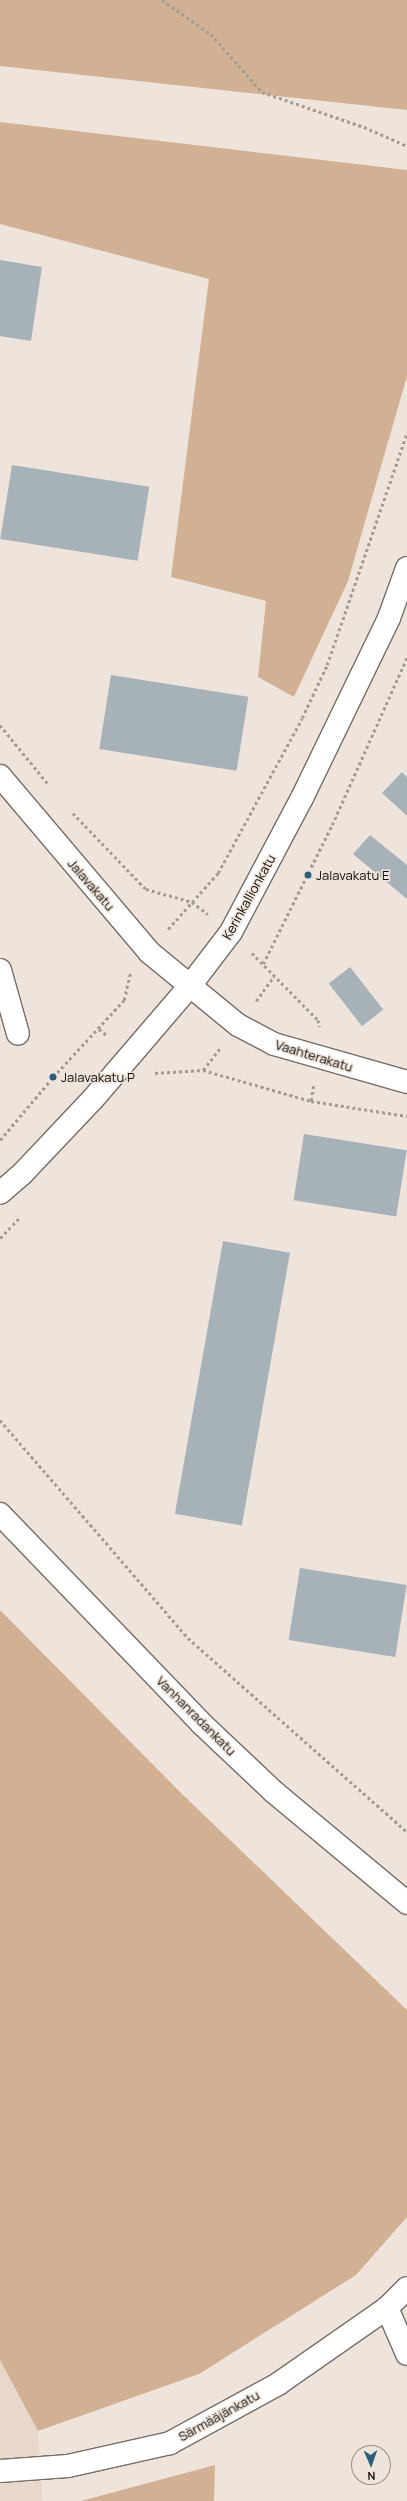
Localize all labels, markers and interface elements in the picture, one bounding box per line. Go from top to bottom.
street label: Kerinkallionkatu [219,852,279,942]
street label: Jalavakatu [64,856,118,914]
place label: Jalavakatu E [316,867,389,883]
marker: Jalavakatu E [303,870,313,880]
street label: Vaahterakatu [273,1037,355,1075]
place label: Jalavakatu P [61,1069,135,1085]
marker: Jalavakatu P [48,1072,58,1082]
street label: Vanhanradankatu [153,1673,239,1759]
street label: Särmääjänkatu [176,2387,262,2445]
north arrow [351,2445,391,2485]
text: N [367,2469,376,2484]

